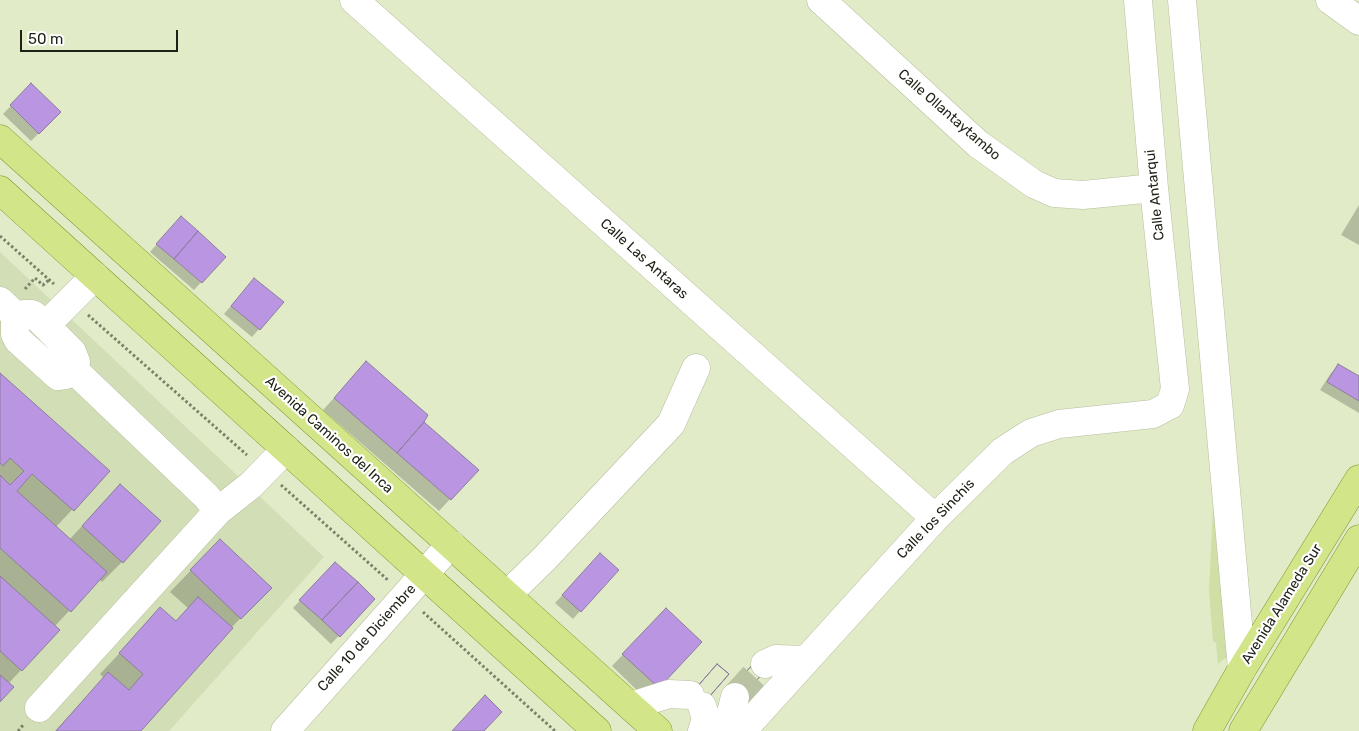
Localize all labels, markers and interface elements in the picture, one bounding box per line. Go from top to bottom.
scale bar [22,20,180,52]
text: 50 m [28,30,63,48]
street label: Calle Ollantaytambo [894,66,1004,164]
street label: Calle Antarqui [1142,149,1168,241]
street label: Calle Las Antaras [597,215,691,303]
street label: Avenida Caminos del Inca [262,373,396,497]
street label: Calle los Sinchis [894,476,978,562]
street label: Avenida Alameda Sur [1238,541,1326,667]
street label: Calle 10 de Diciembre [314,581,420,695]

